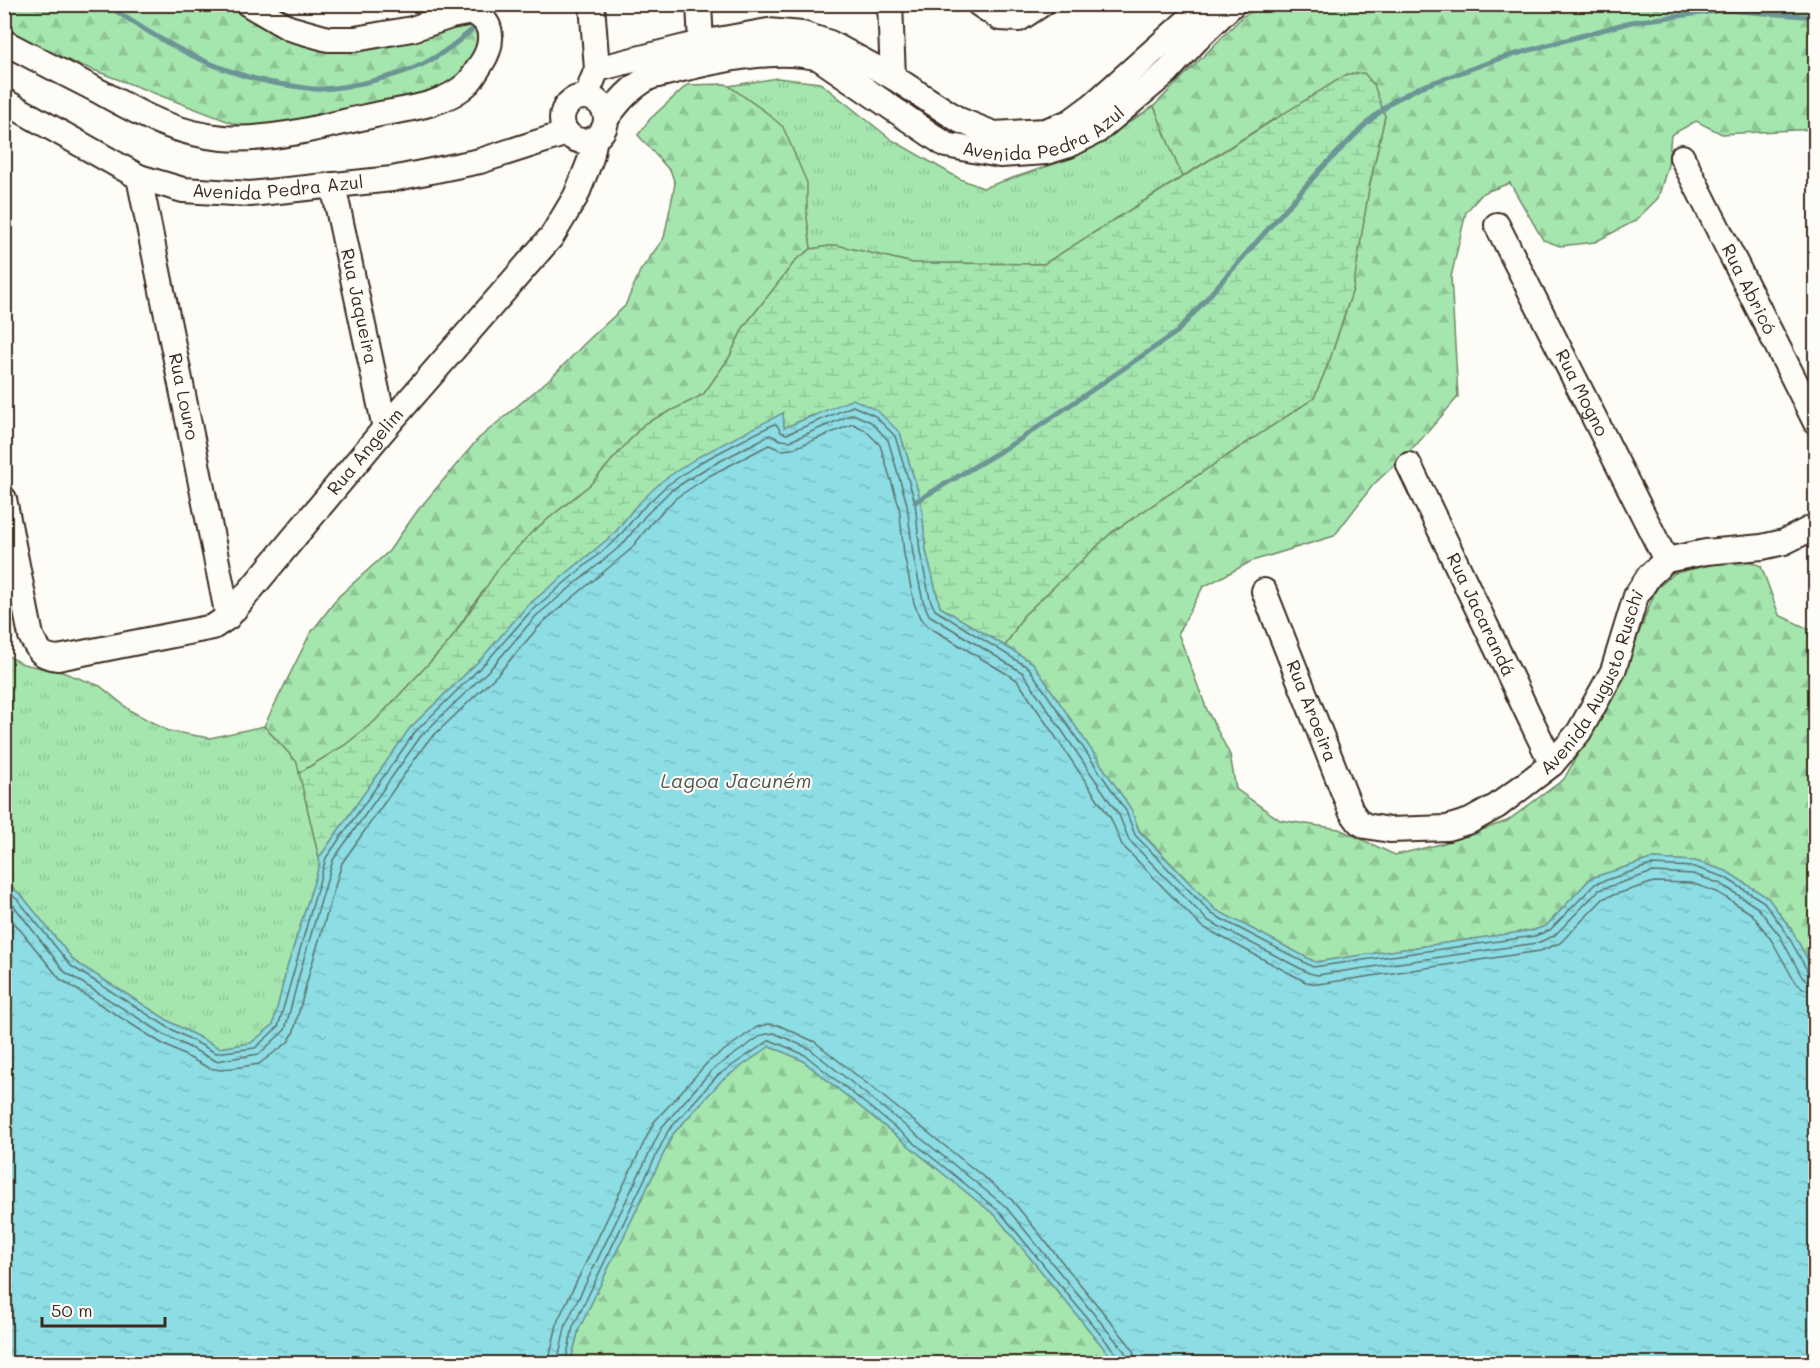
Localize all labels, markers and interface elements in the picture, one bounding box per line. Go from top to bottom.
street label: Avenida Pedra Azul [961,100,1129,166]
street label: Avenida Pedra Azul [192,169,364,205]
street label: Rua Abricó [1717,239,1782,338]
street label: Rua Jaqueira [336,246,384,366]
street label: Rua Mogno [1551,345,1615,440]
street label: Rua Louro [164,351,205,442]
street label: Rua Angelim [321,402,408,500]
street label: Rua Jacarandá [1442,549,1521,680]
street label: Avenida Augusto Ruschi [1535,584,1648,780]
street label: Rua Aroeira [1281,656,1343,765]
water label: Lagoa Jacuném [661,767,811,793]
scale bar [42,1290,165,1328]
text: 50 m [51,1298,93,1322]

